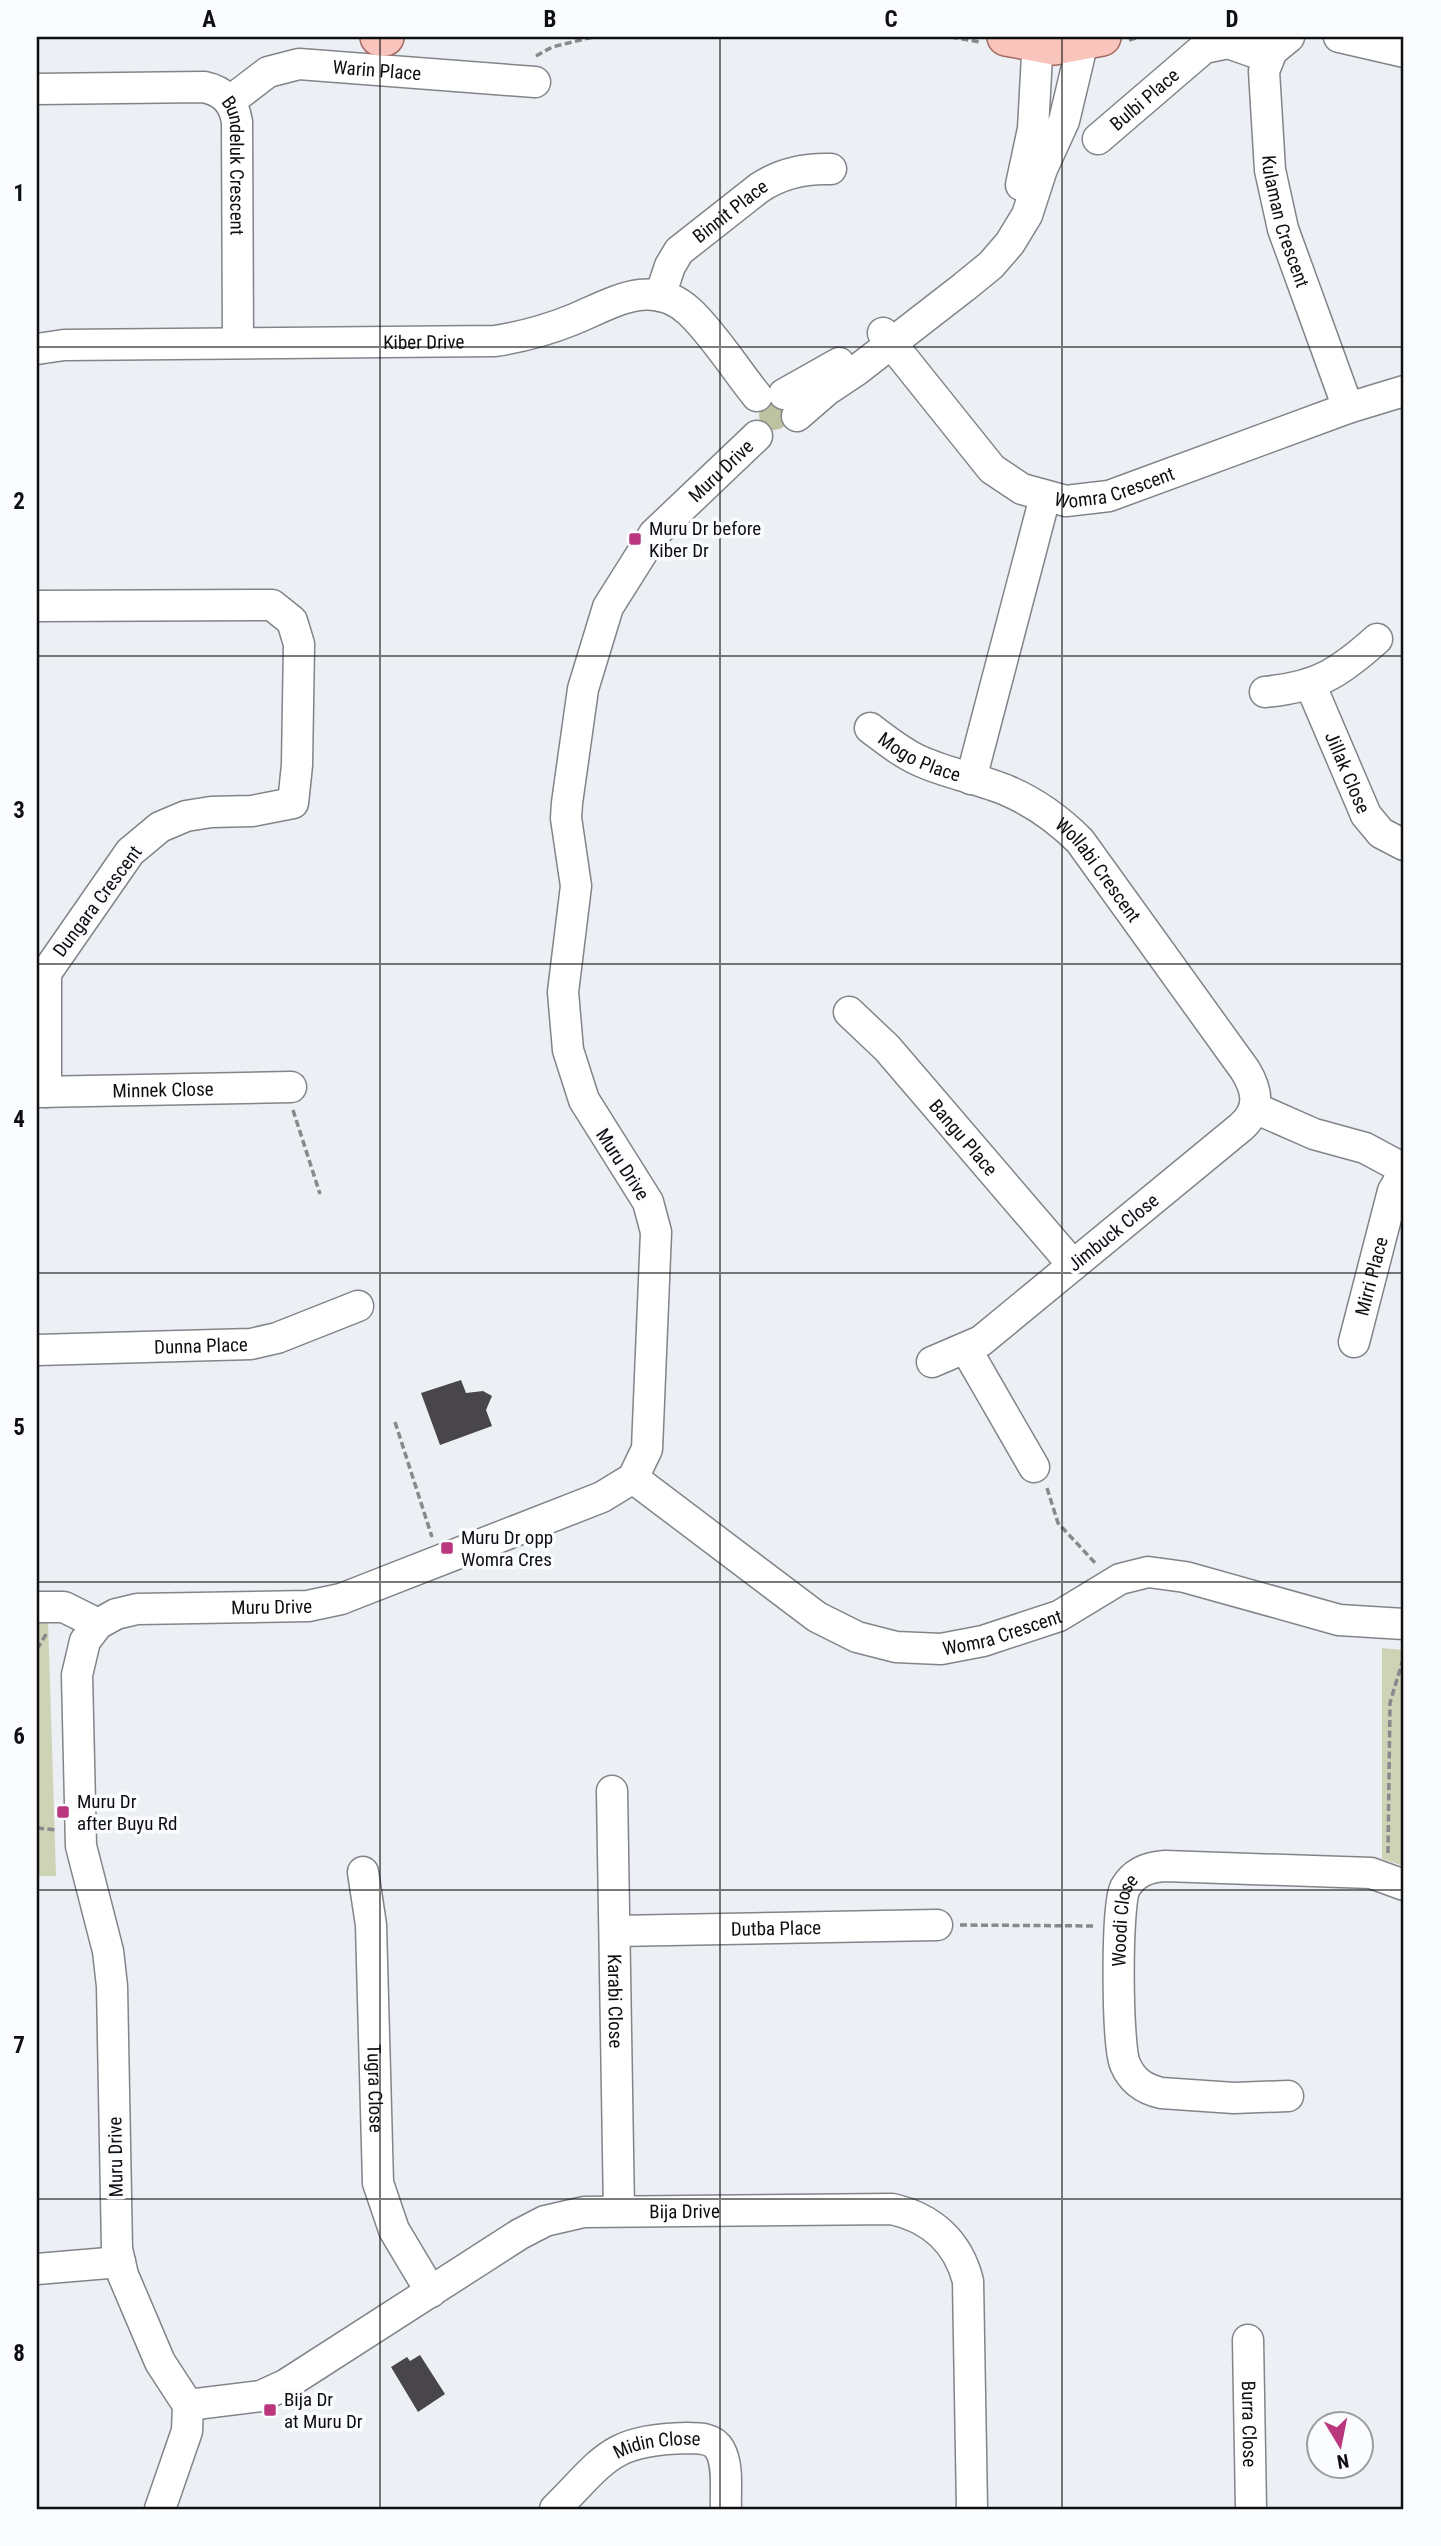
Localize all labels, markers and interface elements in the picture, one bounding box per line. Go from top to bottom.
text: A [202,6,216,33]
text: B [544,6,556,33]
text: C [884,6,898,33]
text: D [1226,6,1239,33]
street label: Warin Place [332,56,422,85]
street label: Bulbi Place [1105,64,1184,136]
street label: Bundeluk Crescent [217,91,249,235]
street label: Kulaman Crescent [1257,154,1314,290]
street label: Binnit Place [688,174,772,248]
text: 1 [13,180,25,207]
street label: Kiber Drive [383,330,464,354]
street label: Muru Drive [684,435,758,507]
street label: Womra Crescent [1052,462,1177,513]
text: 2 [13,488,25,515]
place label: Muru Dr before Kiber Dr [649,517,761,562]
marker: Muru Dr before Kiber Dr [627,531,643,547]
street label: Mogo Place [874,727,963,787]
street label: Jillak Close [1320,728,1375,817]
text: 3 [13,797,25,824]
street label: Wollabi Crescent [1050,813,1146,927]
street label: Dungara Crescent [48,841,147,961]
street label: Minnek Close [112,1078,214,1103]
street label: Bangu Place [924,1095,1002,1181]
text: 4 [13,1106,25,1133]
street label: Muru Drive [591,1124,654,1204]
street label: Jimbuck Close [1063,1189,1163,1276]
street label: Mirri Place [1350,1234,1393,1318]
street label: Dunna Place [154,1333,248,1359]
text: 5 [13,1414,25,1441]
place label: Muru Dr opp Womra Cres [461,1526,553,1571]
marker: Muru Dr opp Womra Cres [439,1540,455,1556]
street label: Muru Drive [231,1595,312,1619]
street label: Womra Crescent [941,1605,1065,1660]
text: 6 [13,1723,25,1750]
place label: Muru Dr after Buyu Rd [77,1790,177,1835]
marker: Muru Dr after Buyu Rd [55,1804,71,1820]
street label: Woodi Close [1108,1869,1143,1967]
street label: Dutba Place [731,1916,821,1941]
street label: Karabi Close [603,1954,627,2048]
text: 7 [13,2032,25,2059]
street label: Tugra Close [362,2044,388,2133]
street label: Muru Drive [103,2116,128,2198]
street label: Bija Drive [649,2200,720,2223]
text: 8 [13,2340,25,2367]
street label: Burra Close [1237,2381,1261,2468]
place label: Bija Dr at Muru Dr [284,2388,363,2433]
marker: Bija Dr at Muru Dr [262,2402,278,2418]
north arrow [1304,2410,1374,2480]
street label: Midin Close [609,2427,701,2464]
text: N [1335,2449,1351,2474]

